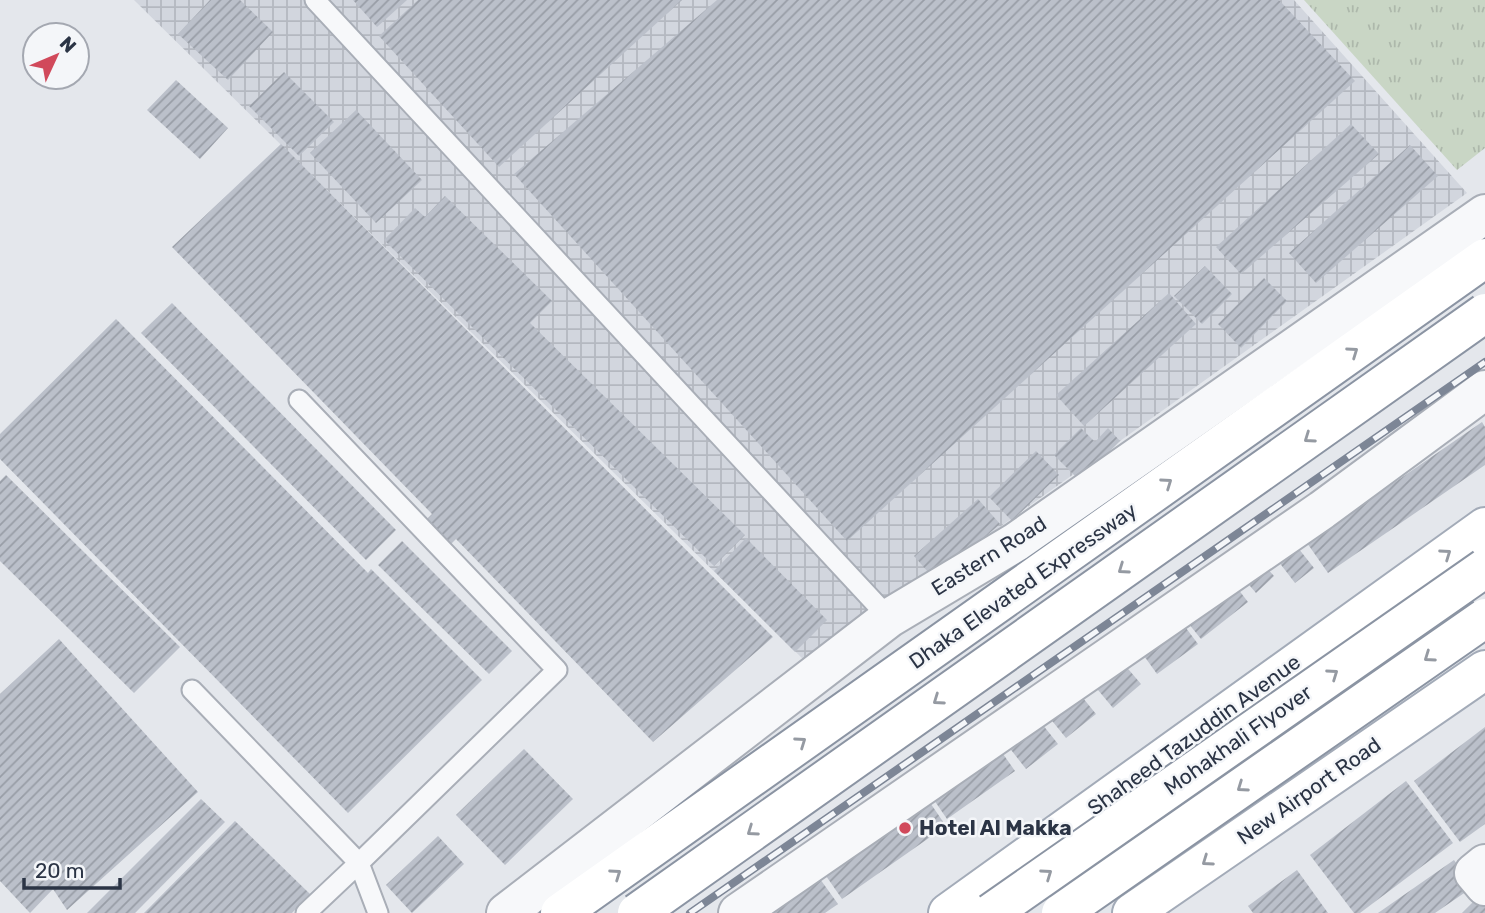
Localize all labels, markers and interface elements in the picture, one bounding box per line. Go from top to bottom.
north arrow [21,21,91,91]
text: N [55,32,81,57]
one-way arrow [1345,348,1358,360]
one-way arrow [1304,430,1317,442]
one-way arrow [1159,479,1172,491]
street label: Dhaka Elevated Expressway [904,497,1142,674]
street label: Eastern Road [927,510,1051,601]
one-way arrow [1438,550,1451,562]
one-way arrow [1118,561,1131,573]
street label: Shaheed Tazuddin Avenue [1082,649,1305,820]
one-way arrow [1424,649,1437,661]
one-way arrow [1326,669,1339,682]
street label: Mohakhali Flyover [1159,679,1317,800]
one-way arrow [933,692,946,704]
street label: New Airport Road [1232,732,1385,850]
one-way arrow [793,738,806,750]
one-way arrow [1237,779,1250,791]
place label: Hotel Al Makka [919,815,1072,840]
marker: Hotel Al Makka [897,820,913,836]
one-way arrow [747,823,760,836]
scale bar [24,846,121,890]
one-way arrow [1202,853,1215,865]
text: 20 m [35,858,84,883]
one-way arrow [608,869,621,882]
one-way arrow [1039,869,1052,882]

